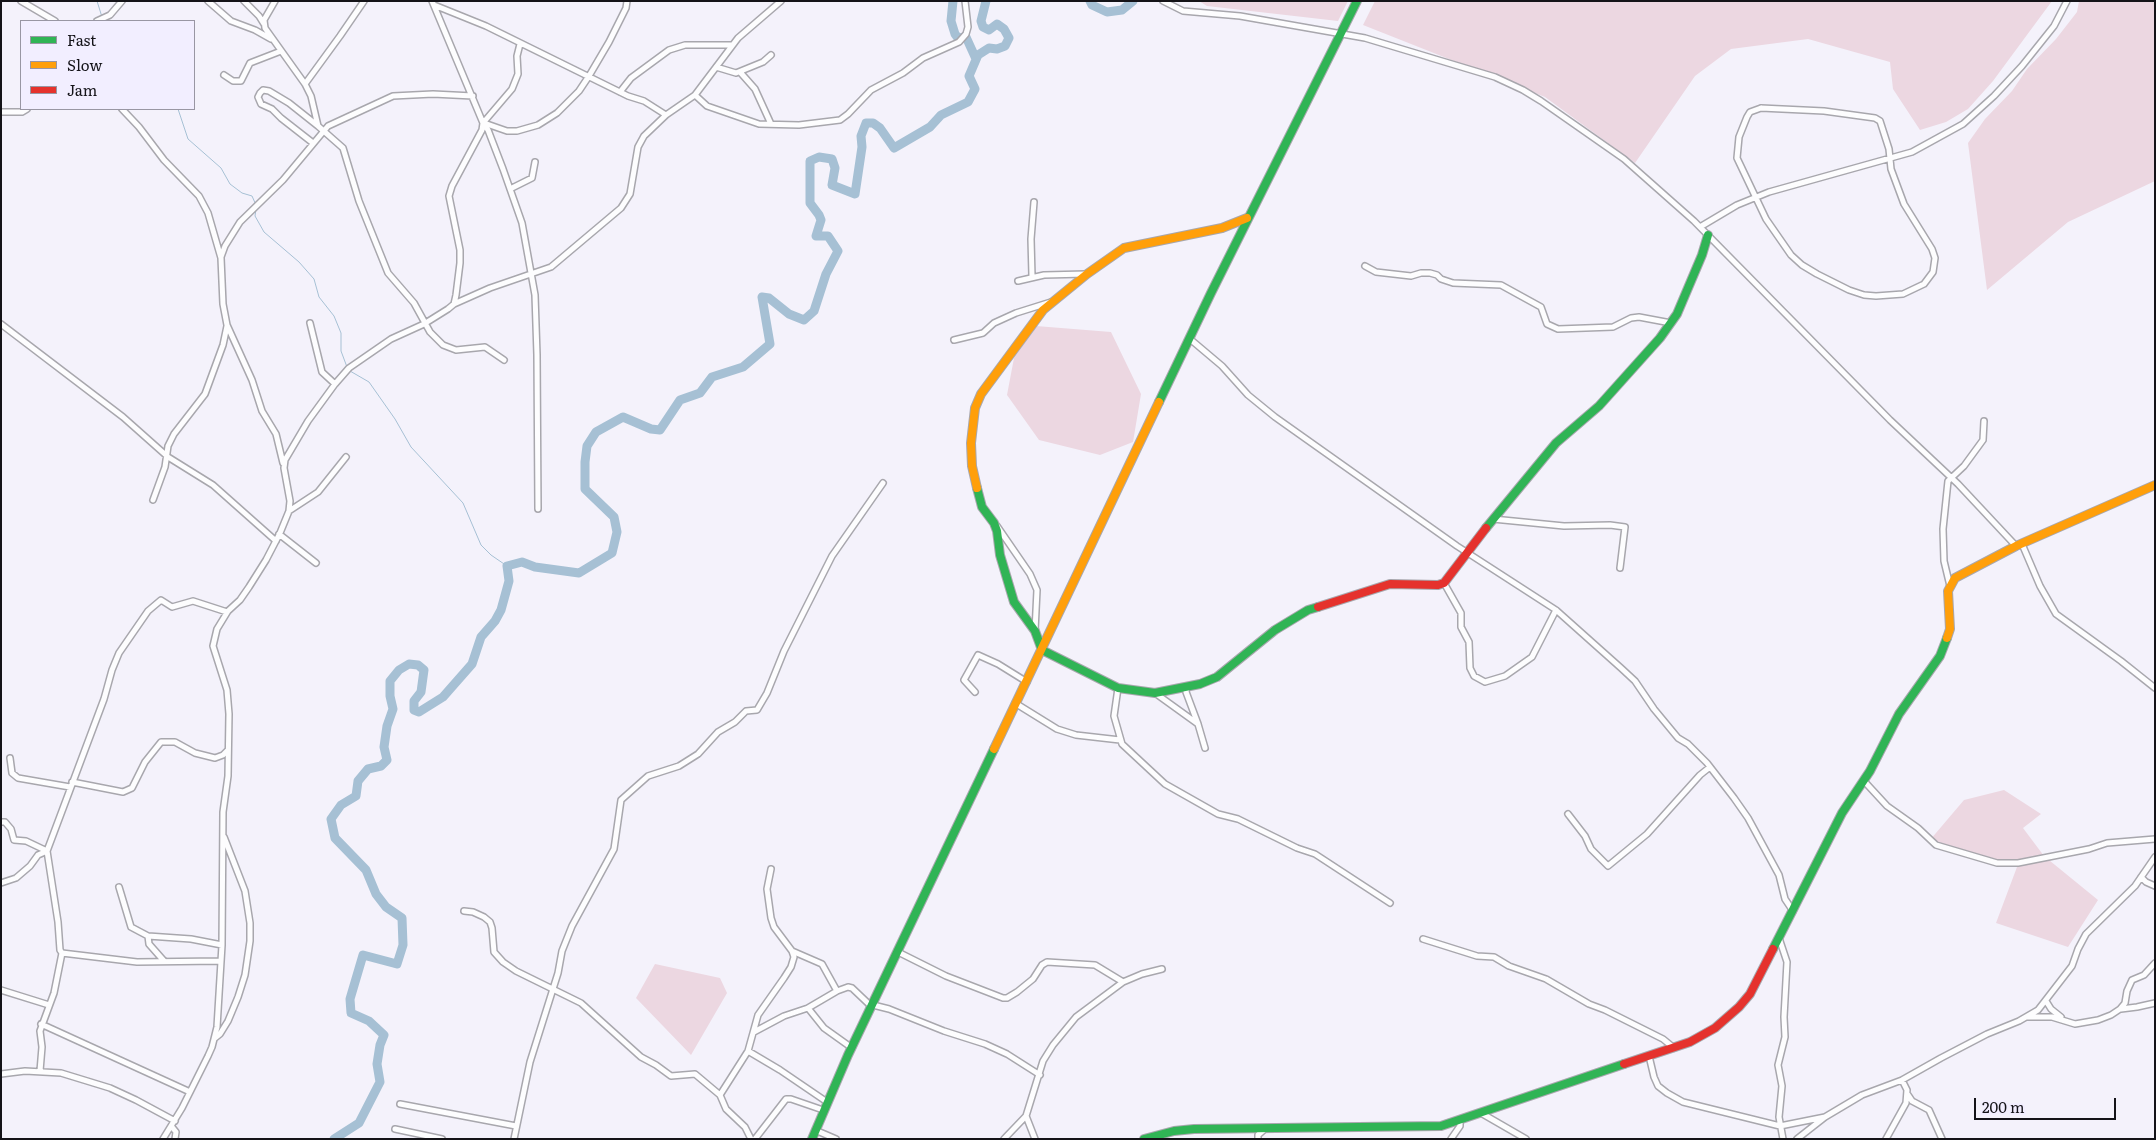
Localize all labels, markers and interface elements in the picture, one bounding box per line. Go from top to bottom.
legend [20,20,195,110]
text: Fast [67,28,96,51]
text: Slow [67,53,102,76]
text: Jam [67,78,97,101]
scale bar [1976,1088,2118,1120]
text: 200 m [1982,1095,2025,1118]

